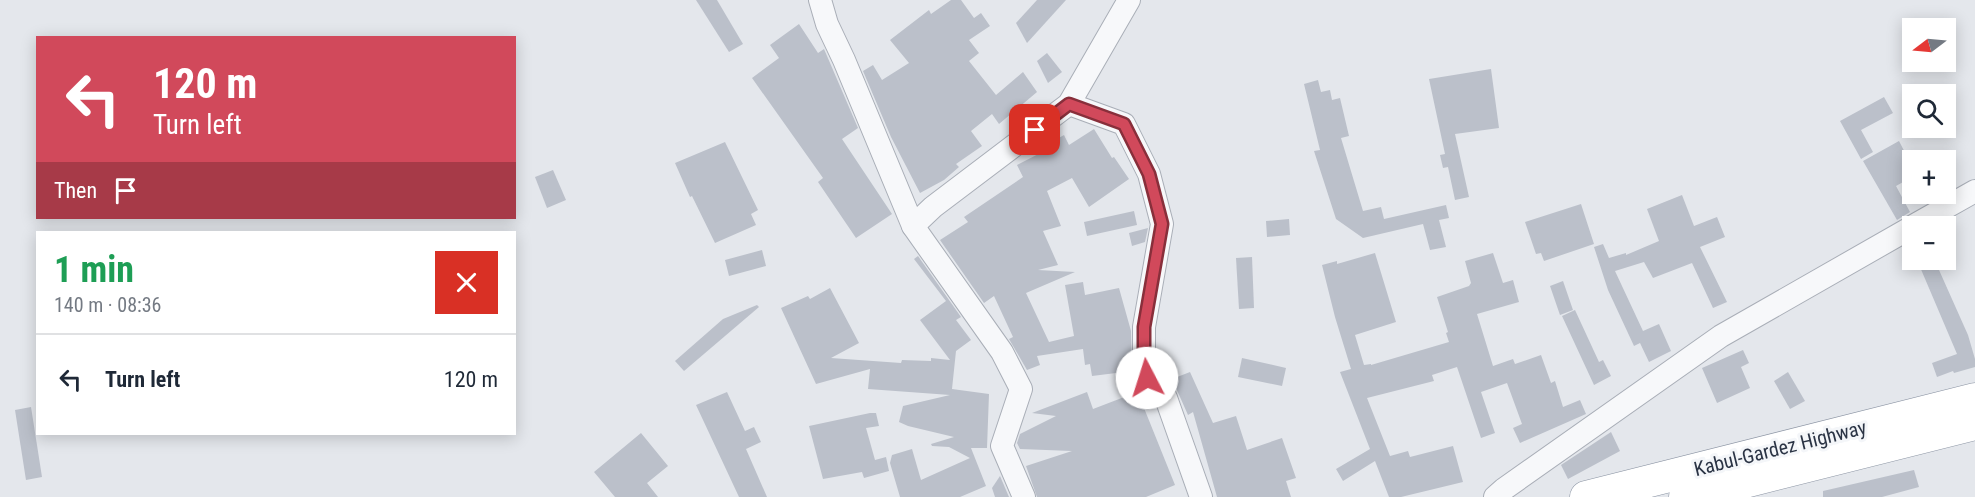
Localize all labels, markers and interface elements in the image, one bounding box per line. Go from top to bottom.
north arrow [1902,18,1956,72]
map controls [1902,18,1956,270]
text: 120 m [153,59,258,108]
icon: left [54,60,132,138]
button: search [1902,84,1956,138]
pin [1009,104,1060,155]
text: Turn left [153,109,242,141]
icon: arrive [1018,113,1051,146]
button: + [1902,150,1956,204]
icon: arrive [109,174,142,207]
text: Then [54,178,97,203]
button: − [1902,216,1956,270]
text: 1 min [54,249,134,291]
button: close [435,251,498,314]
text: 140 m · 08:36 [54,293,161,317]
position arrow [1115,346,1179,410]
icon: left [54,363,87,396]
text: Turn left [105,367,180,392]
text: 120 m [444,367,498,392]
street label: Kabul-Gardez Highway [1691,415,1869,481]

